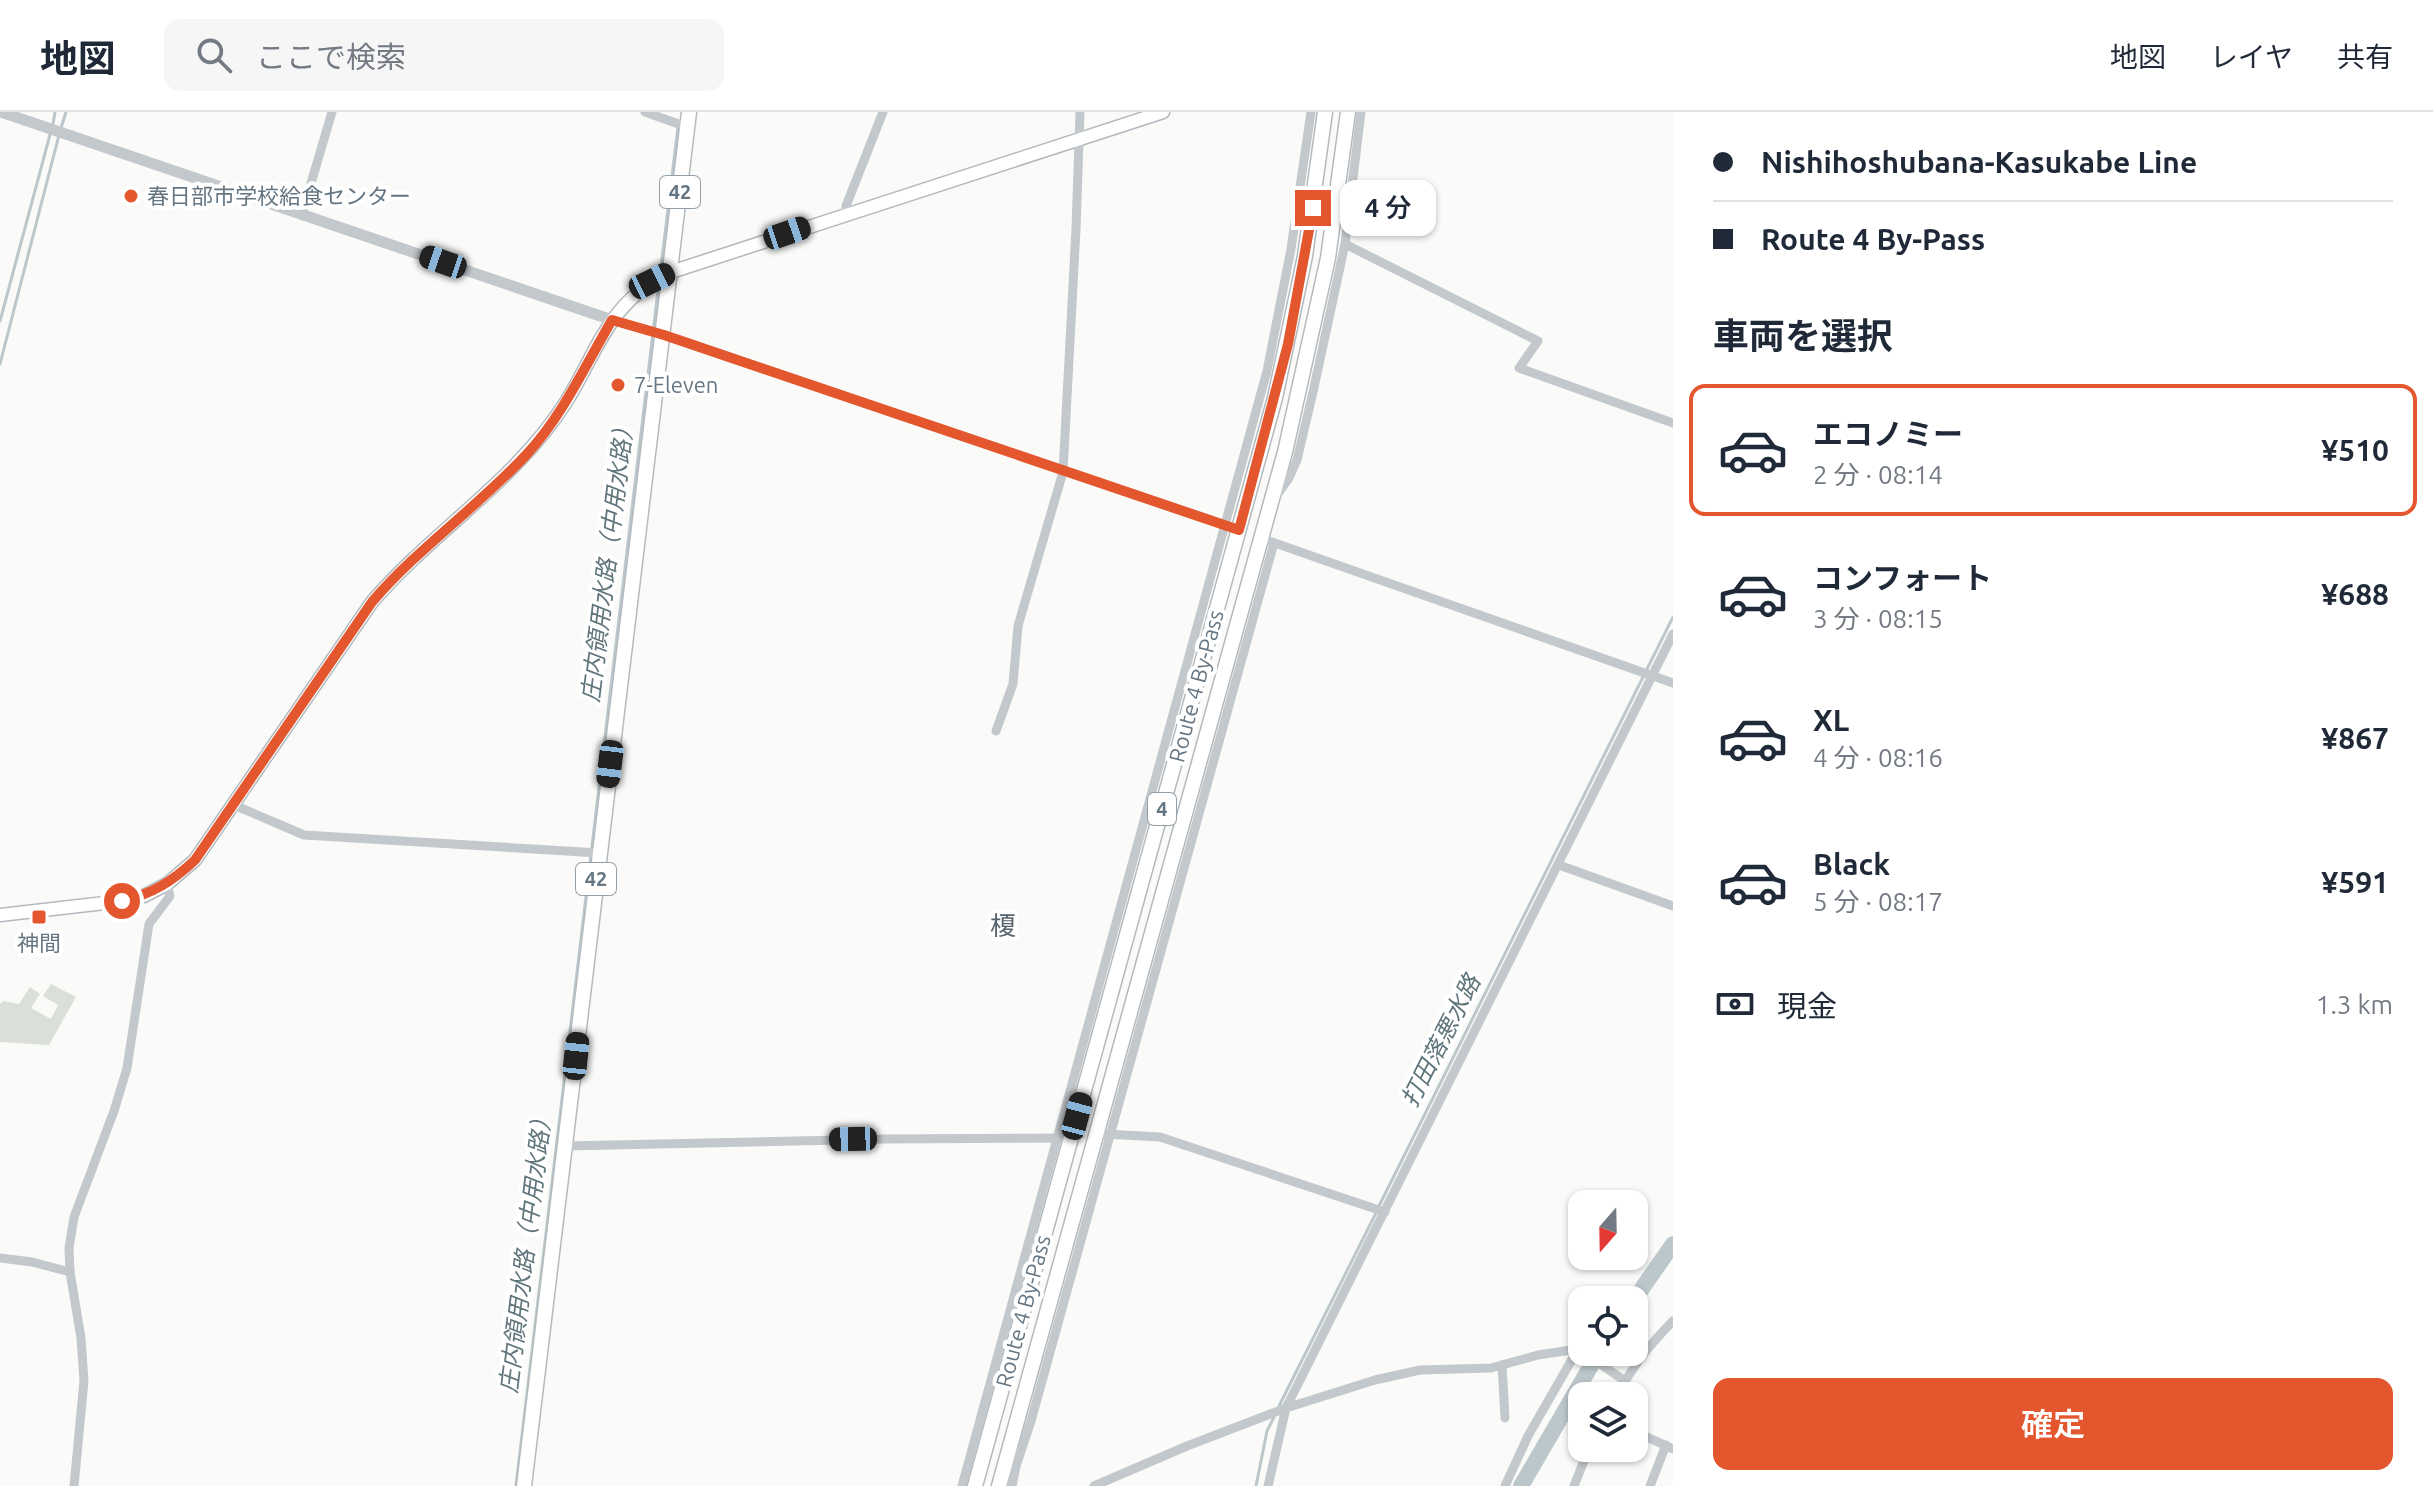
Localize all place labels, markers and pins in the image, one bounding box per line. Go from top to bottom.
place label: 春日部市学校給食センター [147,183,411,208]
marker: 春日部市学校給食センター [122,187,140,205]
place label: 7-Eleven [634,372,718,397]
marker: 7-Eleven [609,376,627,394]
marker: 神間 [30,908,48,926]
place label: 神間 [17,930,61,955]

